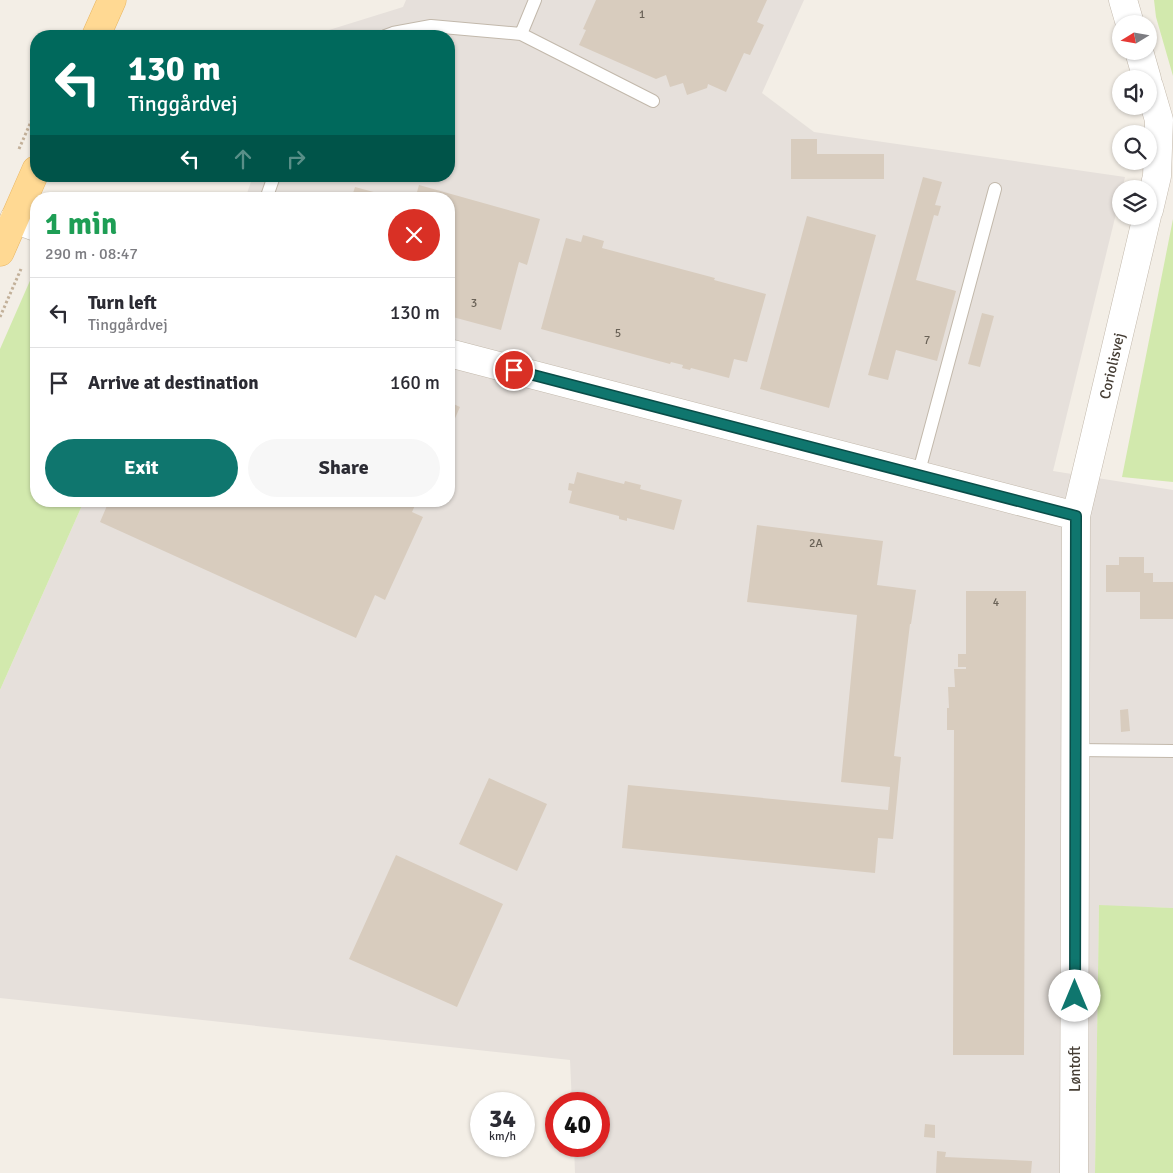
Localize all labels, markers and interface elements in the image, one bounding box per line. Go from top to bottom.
house number: 1 [639,7,645,22]
north arrow [1112,15,1158,60]
map controls [1112,15,1157,225]
text: 130 m [128,47,221,90]
icon: left [45,50,110,115]
button: sound [1112,70,1157,115]
text: Tinggårdvej [128,90,238,117]
button: search [1112,125,1157,170]
icon: left [176,145,204,173]
icon: ahead [229,145,257,173]
icon: right [282,145,310,173]
button: layers [1112,180,1157,225]
text: 1 min [45,206,117,243]
button: close [388,209,440,261]
text: 290 m · 08:47 [45,244,138,264]
text: Turn left [88,291,157,315]
house number: 3 [471,296,477,311]
icon: left [45,299,73,327]
text: 130 m [390,301,440,325]
text: Tinggårdvej [88,315,168,335]
house number: 5 [615,326,621,341]
street label: Coriolisvej [1096,331,1128,401]
house number: 7 [924,333,930,348]
pin [493,349,535,391]
icon: arrive [500,356,528,384]
icon: arrive [45,369,73,397]
text: Arrive at destination [88,371,259,395]
text: 160 m [390,371,440,395]
button: Exit [45,439,238,497]
button: Share [248,439,440,497]
house number: 2A [809,536,824,551]
house number: 4 [993,595,1000,610]
position arrow [1048,969,1100,1021]
street label: Løntoft [1066,1046,1084,1092]
speed limit sign: 40 [545,1092,610,1157]
text: 34 [489,1103,516,1134]
text: km/h [489,1129,516,1144]

